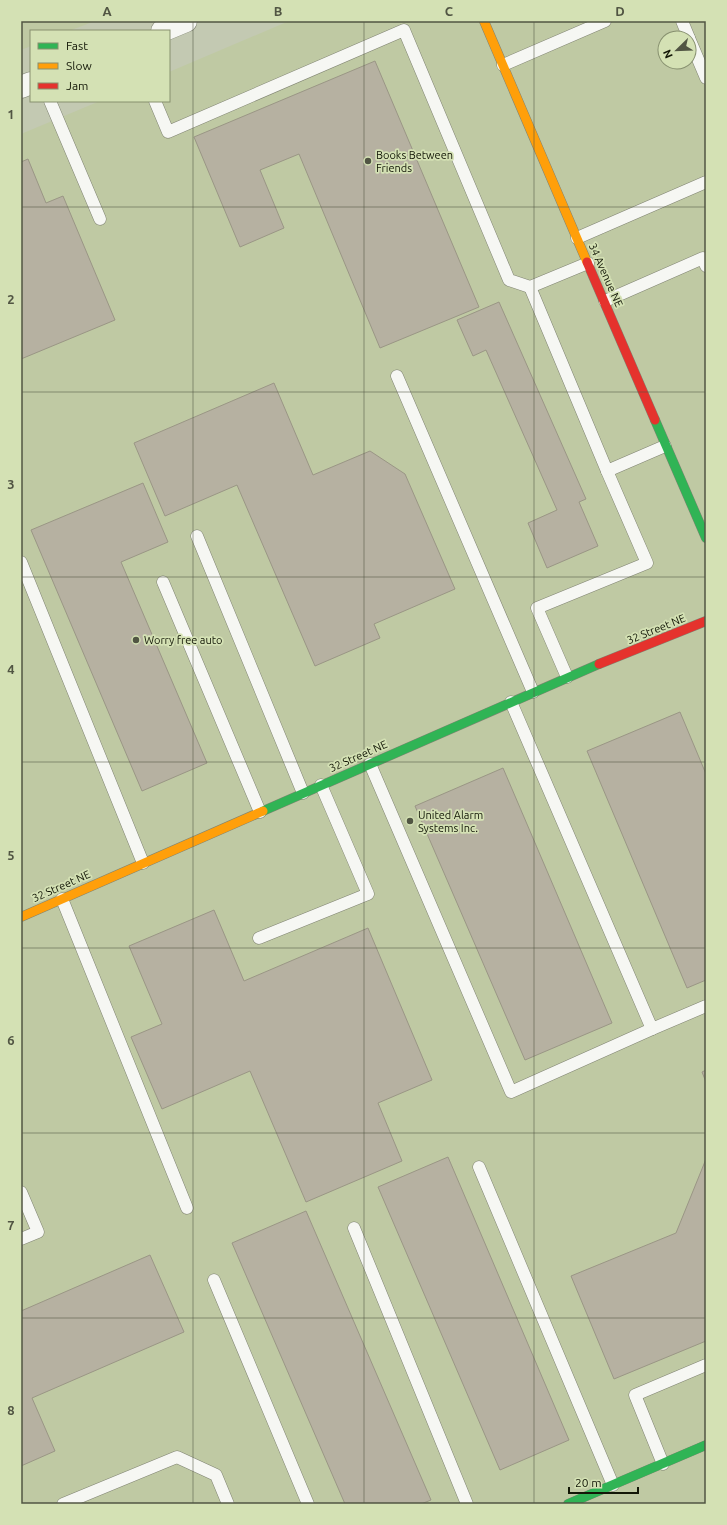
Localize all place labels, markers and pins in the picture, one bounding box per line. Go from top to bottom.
place label: Books Between Friends [376,149,453,174]
marker: Books Between Friends [363,156,373,166]
place label: Worry free auto [144,634,223,646]
marker: Worry free auto [131,635,141,645]
place label: United Alarm Systems Inc. [418,809,483,834]
marker: United Alarm Systems Inc. [405,816,415,826]

